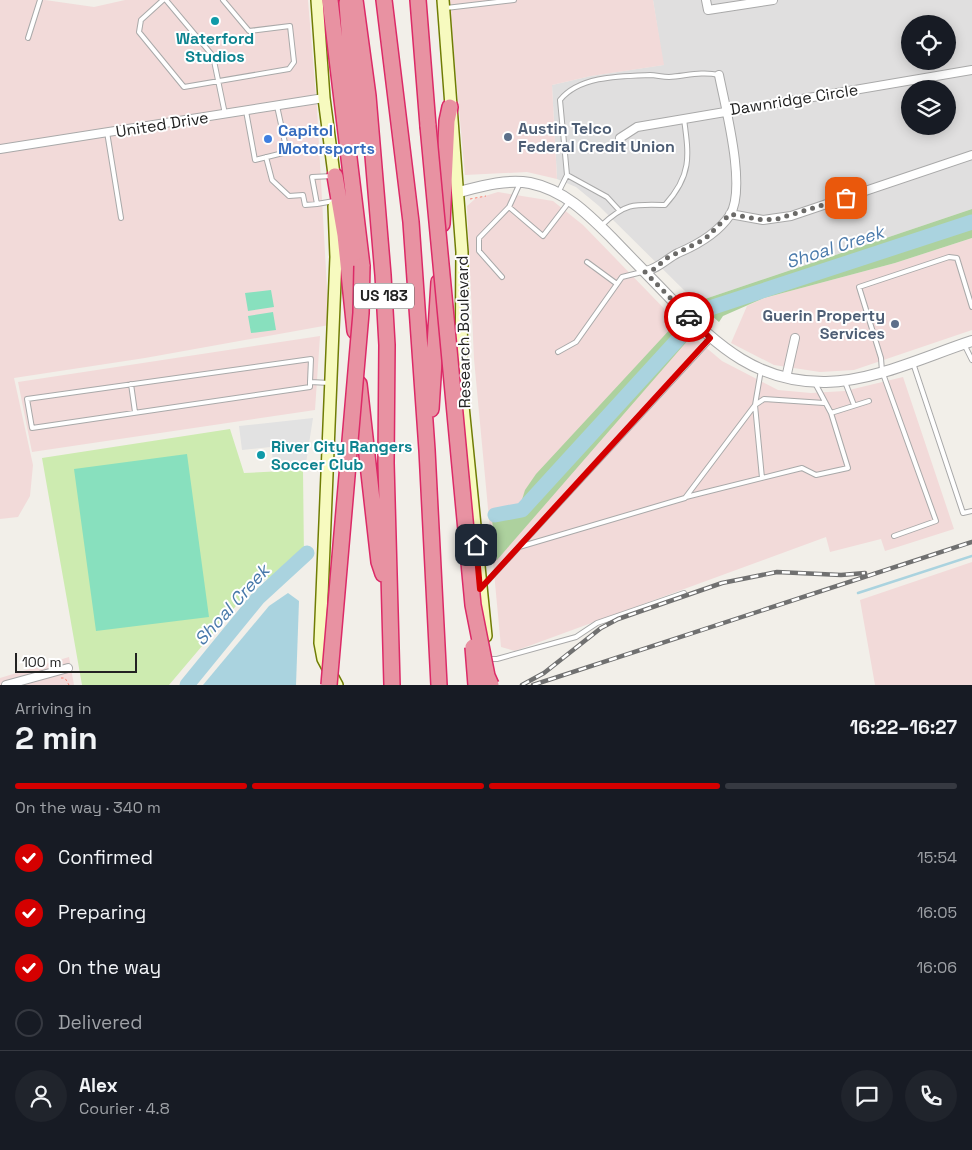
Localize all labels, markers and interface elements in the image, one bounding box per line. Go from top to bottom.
marker: Waterford Studios [209,15,221,27]
map controls [901,15,956,135]
button: locate [901,15,956,70]
place label: Waterford Studios [176,28,254,67]
street label: Dawnridge Circle [729,79,860,120]
button: layers [901,80,956,135]
street label: United Drive [114,107,210,142]
place label: Austin Telco Federal Credit Union [518,118,675,157]
place label: Capitol Motorsports [278,120,375,159]
marker: Austin Telco Federal Credit Union [502,131,514,143]
marker: Capitol Motorsports [262,133,274,145]
pin [825,177,867,219]
icon: bag [832,184,860,212]
water label: Shoal Creek [783,219,889,273]
street label: Research Boulevard [452,255,475,409]
road number: US 183 [354,284,414,308]
courier [664,292,714,342]
icon: car [675,303,703,331]
place label: Guerin Property Services [762,305,885,344]
marker: Guerin Property Services [889,318,901,330]
place label: River City Rangers Soccer Club [271,436,413,475]
marker: River City Rangers Soccer Club [255,449,267,461]
pin [455,524,497,566]
icon: home [462,531,490,559]
water label: Shoal Creek [189,558,276,650]
scale bar [15,650,138,673]
text: 100 m [22,653,61,671]
text: Arriving in [15,698,92,719]
text: 16:22–16:27 [850,715,957,740]
text: 2 min [15,718,98,758]
text: On the way · 340 m [15,797,161,818]
icon: check [15,844,43,872]
text: Confirmed [58,845,153,870]
text: 15:54 [917,847,957,868]
icon: check [15,899,43,927]
text: Preparing [58,900,146,925]
text: 16:05 [917,902,957,923]
icon: check [15,954,43,982]
text: On the way [58,955,161,980]
text: 16:06 [916,957,957,978]
text: Delivered [58,1010,143,1035]
button: person [15,1070,67,1122]
button: chat [841,1070,893,1122]
button: phone [905,1070,957,1122]
text: Alex [79,1073,118,1098]
text: Courier · 4.8 [79,1098,170,1119]

